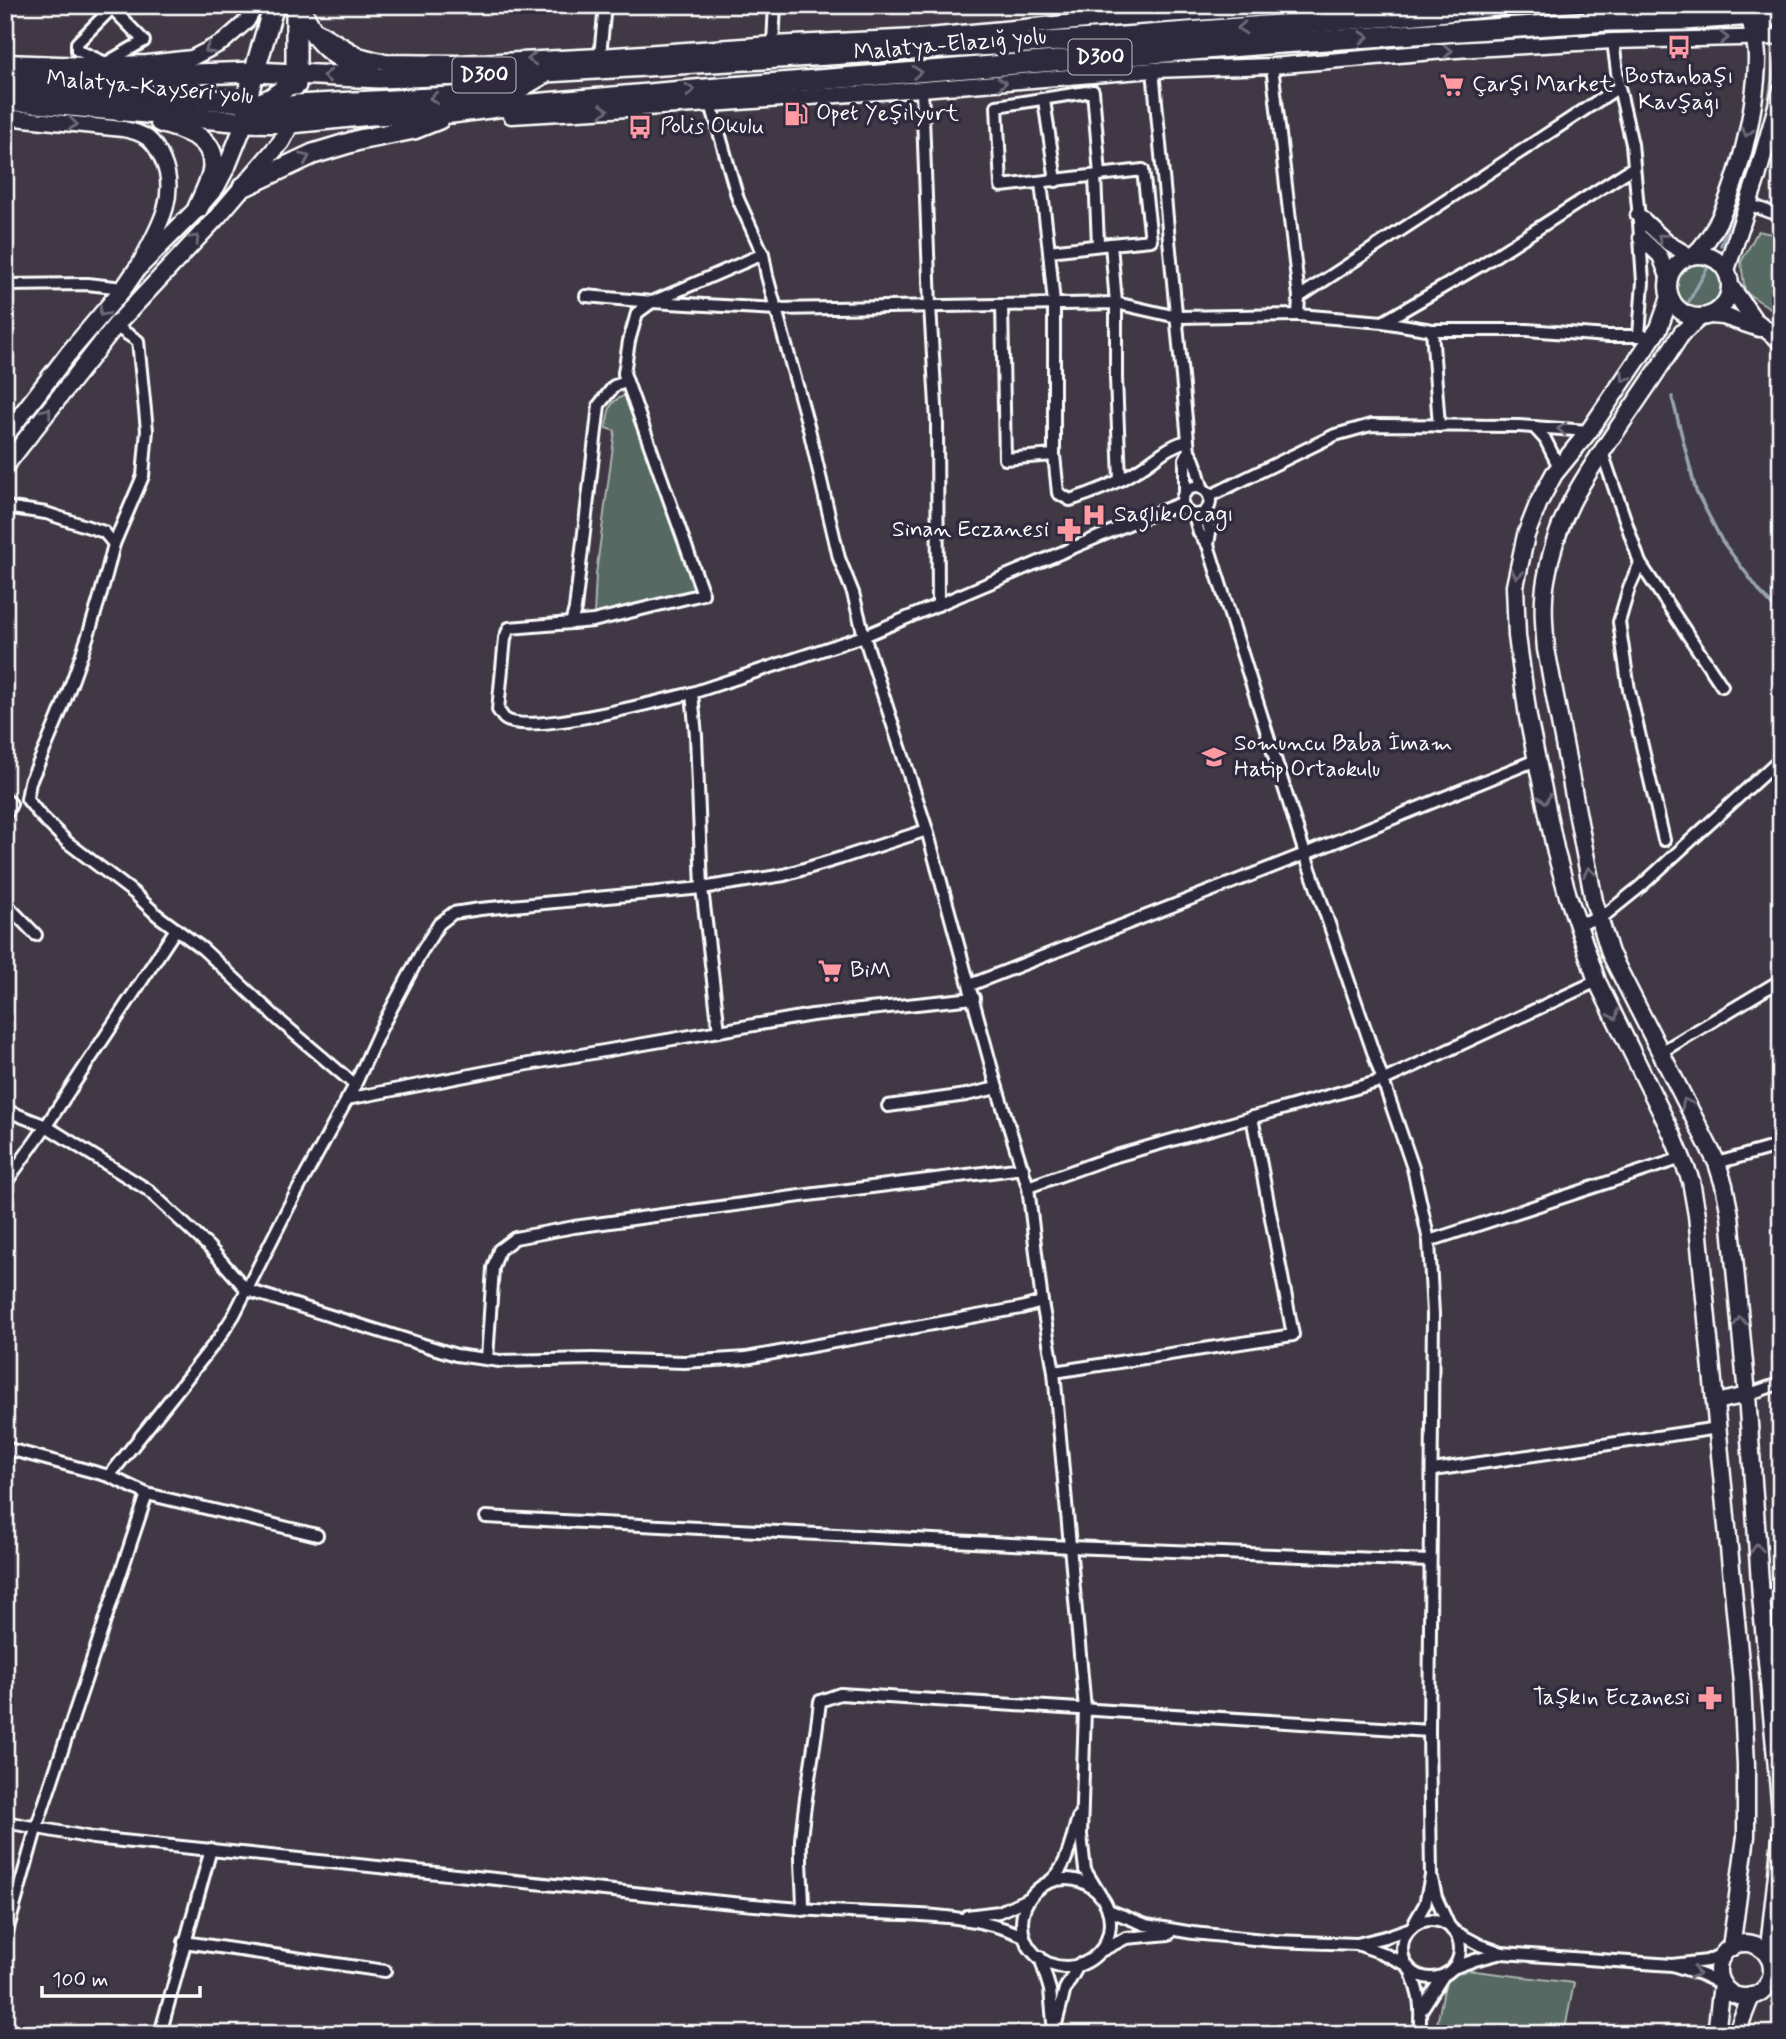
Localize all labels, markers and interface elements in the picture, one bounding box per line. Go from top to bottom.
one-way arrow [1236,20,1247,35]
street label: Malatya-Elazığ yolu [852,22,1048,68]
one-way arrow [1358,30,1369,45]
one-way arrow [1720,30,1730,46]
bus stop icon: Bostanbaşı Kavşağı [1665,33,1693,61]
road number: D300 [1068,40,1132,74]
one-way arrow [204,41,217,54]
one-way arrow [1443,44,1454,59]
one-way arrow [527,52,538,67]
road number: D300 [452,57,516,92]
place label: Bostanbaşı Kavşağı [1625,62,1733,118]
street label: Malatya-Kayseri yolu [45,64,255,112]
one-way arrow [912,65,923,80]
one-way arrow [321,68,332,83]
place label: Çarşı Market [1472,70,1613,100]
supermarket icon: Çarşı Market [1438,71,1466,99]
one-way arrow [996,76,1007,91]
one-way arrow [685,83,696,98]
one-way arrow [429,90,440,105]
place label: Opet Yeşilyurt [816,99,959,129]
fuel station icon: Opet Yeşilyurt [782,100,810,128]
one-way arrow [598,103,609,118]
place label: Polis Okulu [660,112,764,142]
bus stop icon: Polis Okulu [626,113,654,141]
one-way arrow [67,116,79,131]
one-way arrow [1741,126,1755,138]
one-way arrow [298,152,310,166]
one-way arrow [1658,234,1671,246]
one-way arrow [187,235,200,248]
one-way arrow [99,304,111,317]
one-way arrow [1620,370,1633,383]
one-way arrow [38,407,51,419]
one-way arrow [1556,422,1567,437]
place label: Saglık Ocagı [1114,500,1234,532]
hospital icon: Saglık Ocagı [1080,501,1108,529]
place label: Sinan Eczanesi [892,515,1049,545]
pharmacy icon: Sinan Eczanesi [1055,516,1083,544]
one-way arrow [1510,568,1525,580]
place label: Somuncu Baba İmam Hatip Ortaokulu [1234,729,1452,785]
school or university icon: Somuncu Baba İmam Hatip Ortaokulu [1200,743,1228,771]
one-way arrow [1536,793,1551,805]
one-way arrow [1582,866,1597,878]
place label: BiM [850,956,891,986]
supermarket icon: BiM [816,957,844,985]
one-way arrow [1605,1008,1619,1020]
one-way arrow [1681,1098,1695,1110]
one-way arrow [1732,1315,1747,1327]
one-way arrow [1750,1542,1765,1553]
place label: Taşkın Eczanesi [1533,1683,1690,1713]
pharmacy icon: Taşkın Eczanesi [1696,1684,1724,1712]
scale bar [42,1955,200,1999]
one-way arrow [1688,1965,1701,1979]
text: 100 m [52,1966,108,1994]

